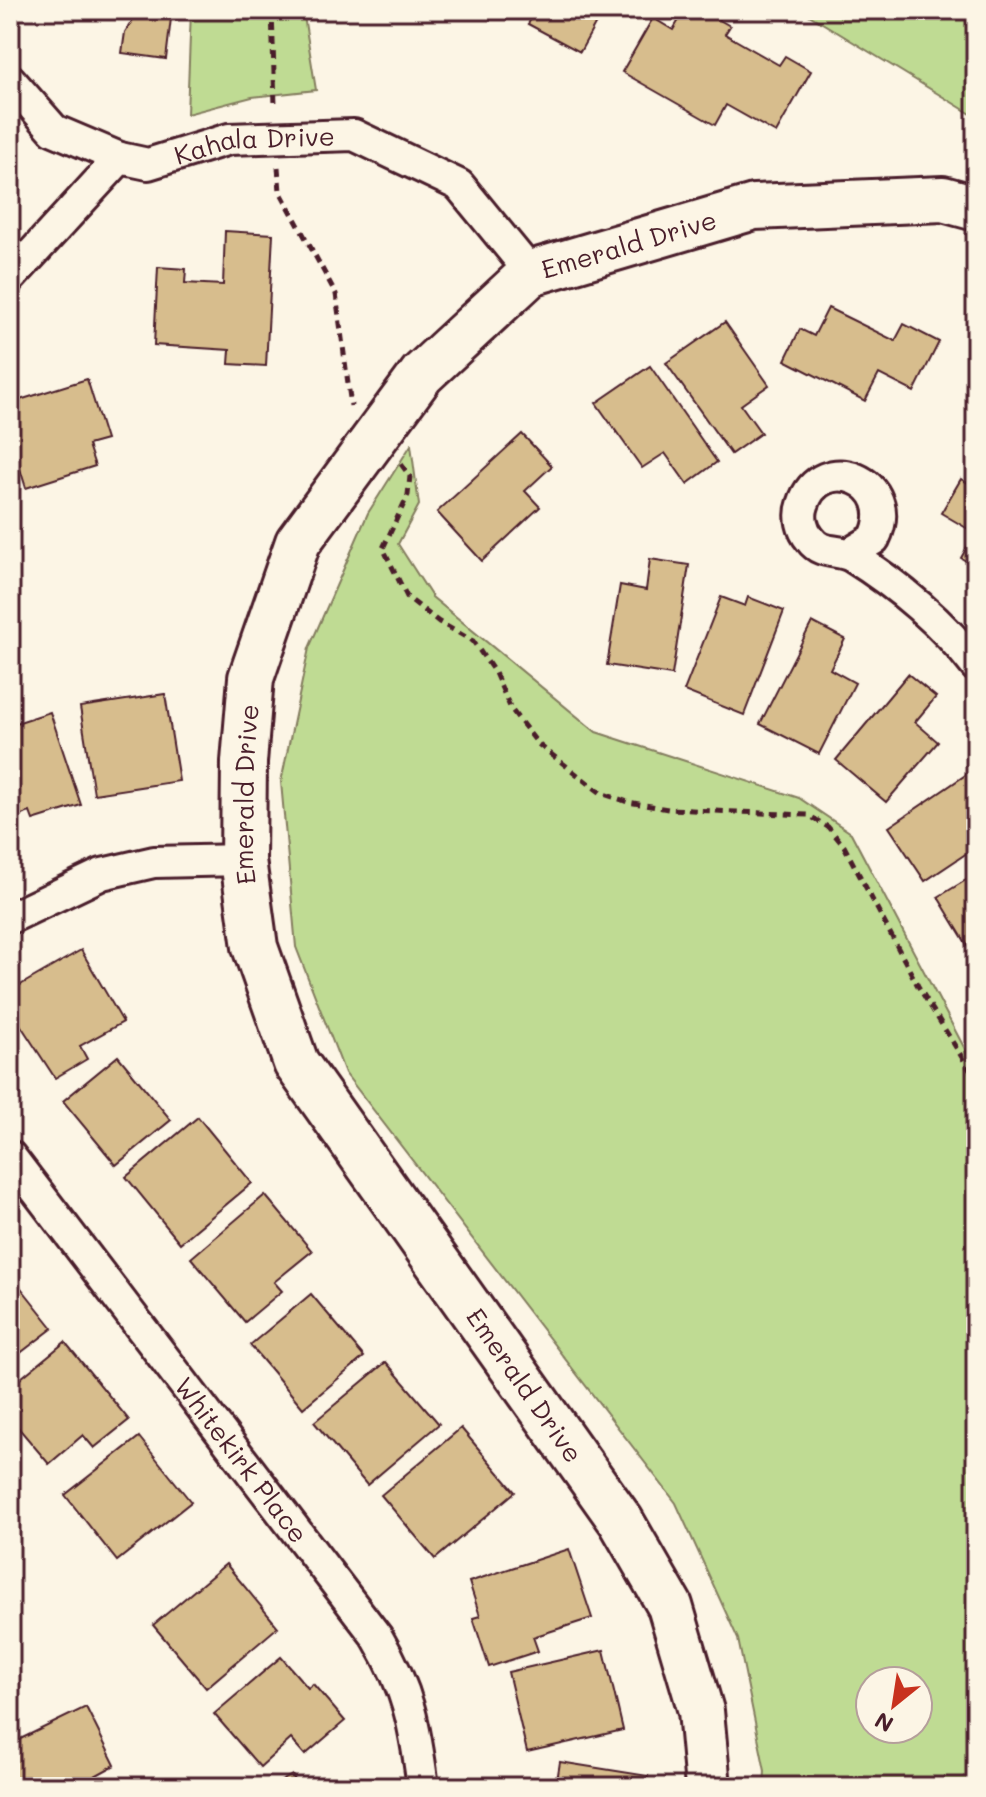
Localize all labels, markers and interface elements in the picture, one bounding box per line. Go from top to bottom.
street label: Kahala Drive [170,119,335,172]
street label: Emerald Drive [537,202,721,286]
street label: Emerald Drive [226,703,266,887]
street label: Emerald Drive [459,1301,591,1469]
street label: Whitekirk Place [168,1370,316,1550]
north arrow [854,1665,934,1745]
text: N [869,1706,898,1739]

